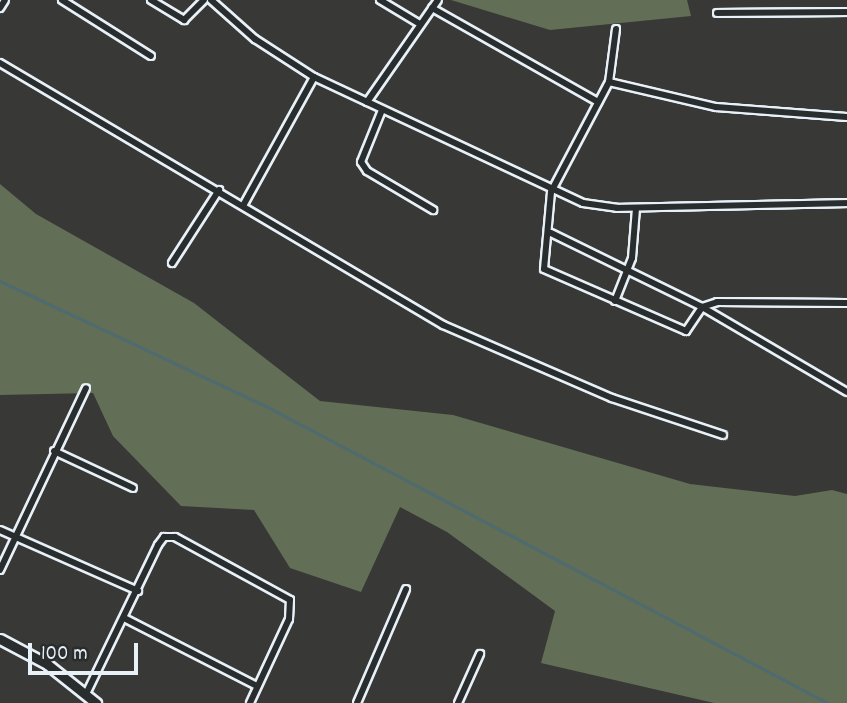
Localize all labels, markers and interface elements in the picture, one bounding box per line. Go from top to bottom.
scale bar [32,630,142,674]
text: 100 m [41,640,88,670]

